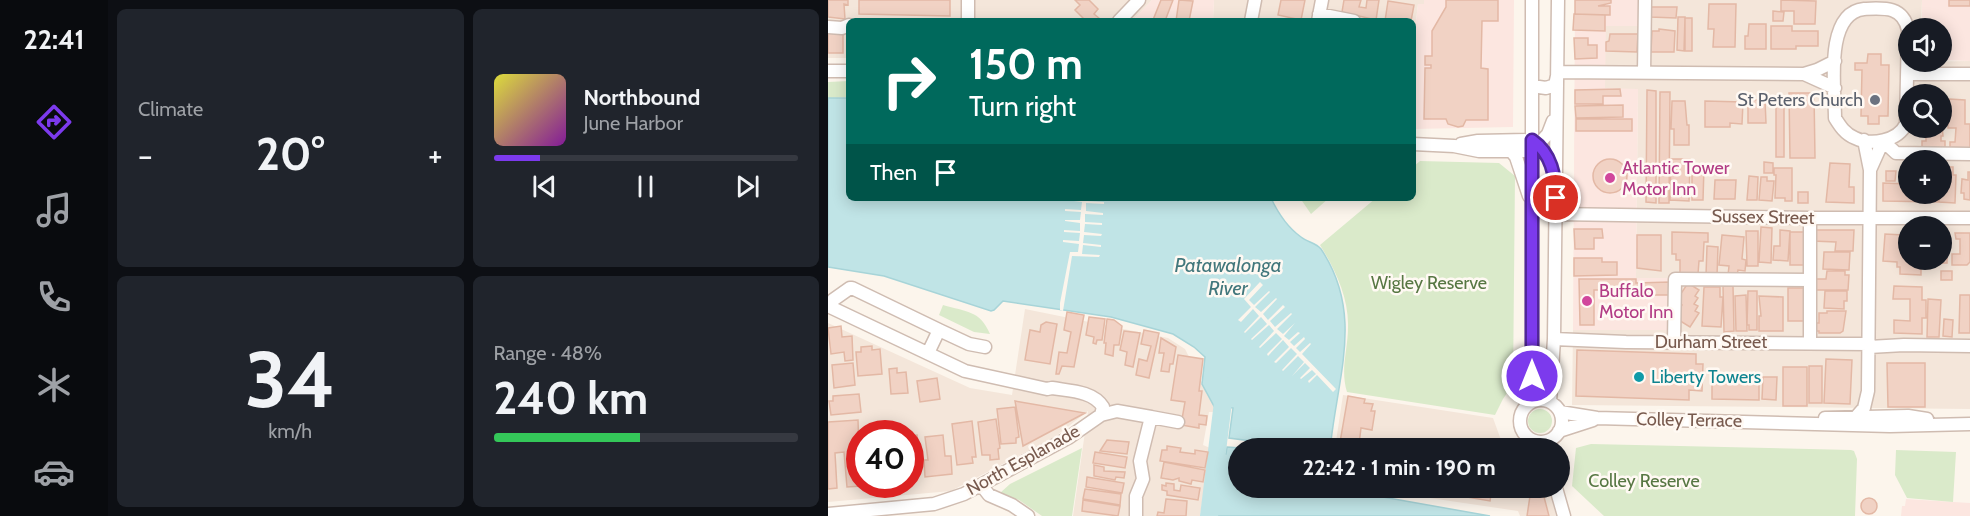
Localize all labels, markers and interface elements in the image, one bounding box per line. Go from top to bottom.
map controls [1898,18,1952,270]
button: sound [1898,18,1952,72]
text: 22:41 [23,23,85,56]
text: 150 m [969,38,1083,90]
icon: right [870,42,948,120]
text: Northbound [584,84,700,111]
button: search [1898,84,1952,138]
place label: St Peters Church [1737,89,1863,111]
text: Turn right [969,90,1076,123]
marker: St Peters Church [1868,93,1882,107]
text: Climate [138,97,203,121]
icon: directions [33,101,75,143]
text: June Harbor [584,111,683,135]
text: 20° [256,127,325,181]
text: − [138,135,153,175]
text: + [428,135,443,175]
button: + [1898,150,1952,204]
icon: arrive [929,156,962,189]
place label: Atlantic Tower Motor Inn [1622,157,1730,200]
text: Then [870,159,917,186]
icon: previous [528,170,561,203]
icon: pause [629,170,662,203]
icon: next [731,170,764,203]
marker: Atlantic Tower Motor Inn [1603,171,1617,185]
pin [1530,172,1581,223]
icon: arrive [1539,181,1572,214]
icon: music [33,189,75,231]
street label: Sussex Street [1711,205,1815,229]
button: − [1898,216,1952,270]
water label: Patawalonga River [1175,253,1281,300]
park label: Wigley Reserve [1371,272,1487,294]
icon: phone [33,276,75,318]
place label: Buffalo Motor Inn [1599,280,1673,323]
marker: Buffalo Motor Inn [1580,294,1594,308]
street label: Durham Street [1655,331,1767,353]
text: 34 [245,332,335,427]
text: Range · 48% [494,341,602,365]
position arrow [1500,344,1564,408]
icon: climate [33,364,75,406]
place label: Liberty Towers [1651,366,1761,388]
marker: Liberty Towers [1632,370,1646,384]
text: 240 km [494,371,648,425]
street label: Colley Terrace [1636,408,1742,432]
text: km/h [268,419,312,443]
speed limit sign: 40 [846,420,924,498]
street label: North Esplanade [963,420,1083,500]
icon: car [33,451,75,493]
text: 22:42 · 1 min · 190 m [1302,454,1496,481]
park label: Colley Reserve [1588,470,1700,492]

